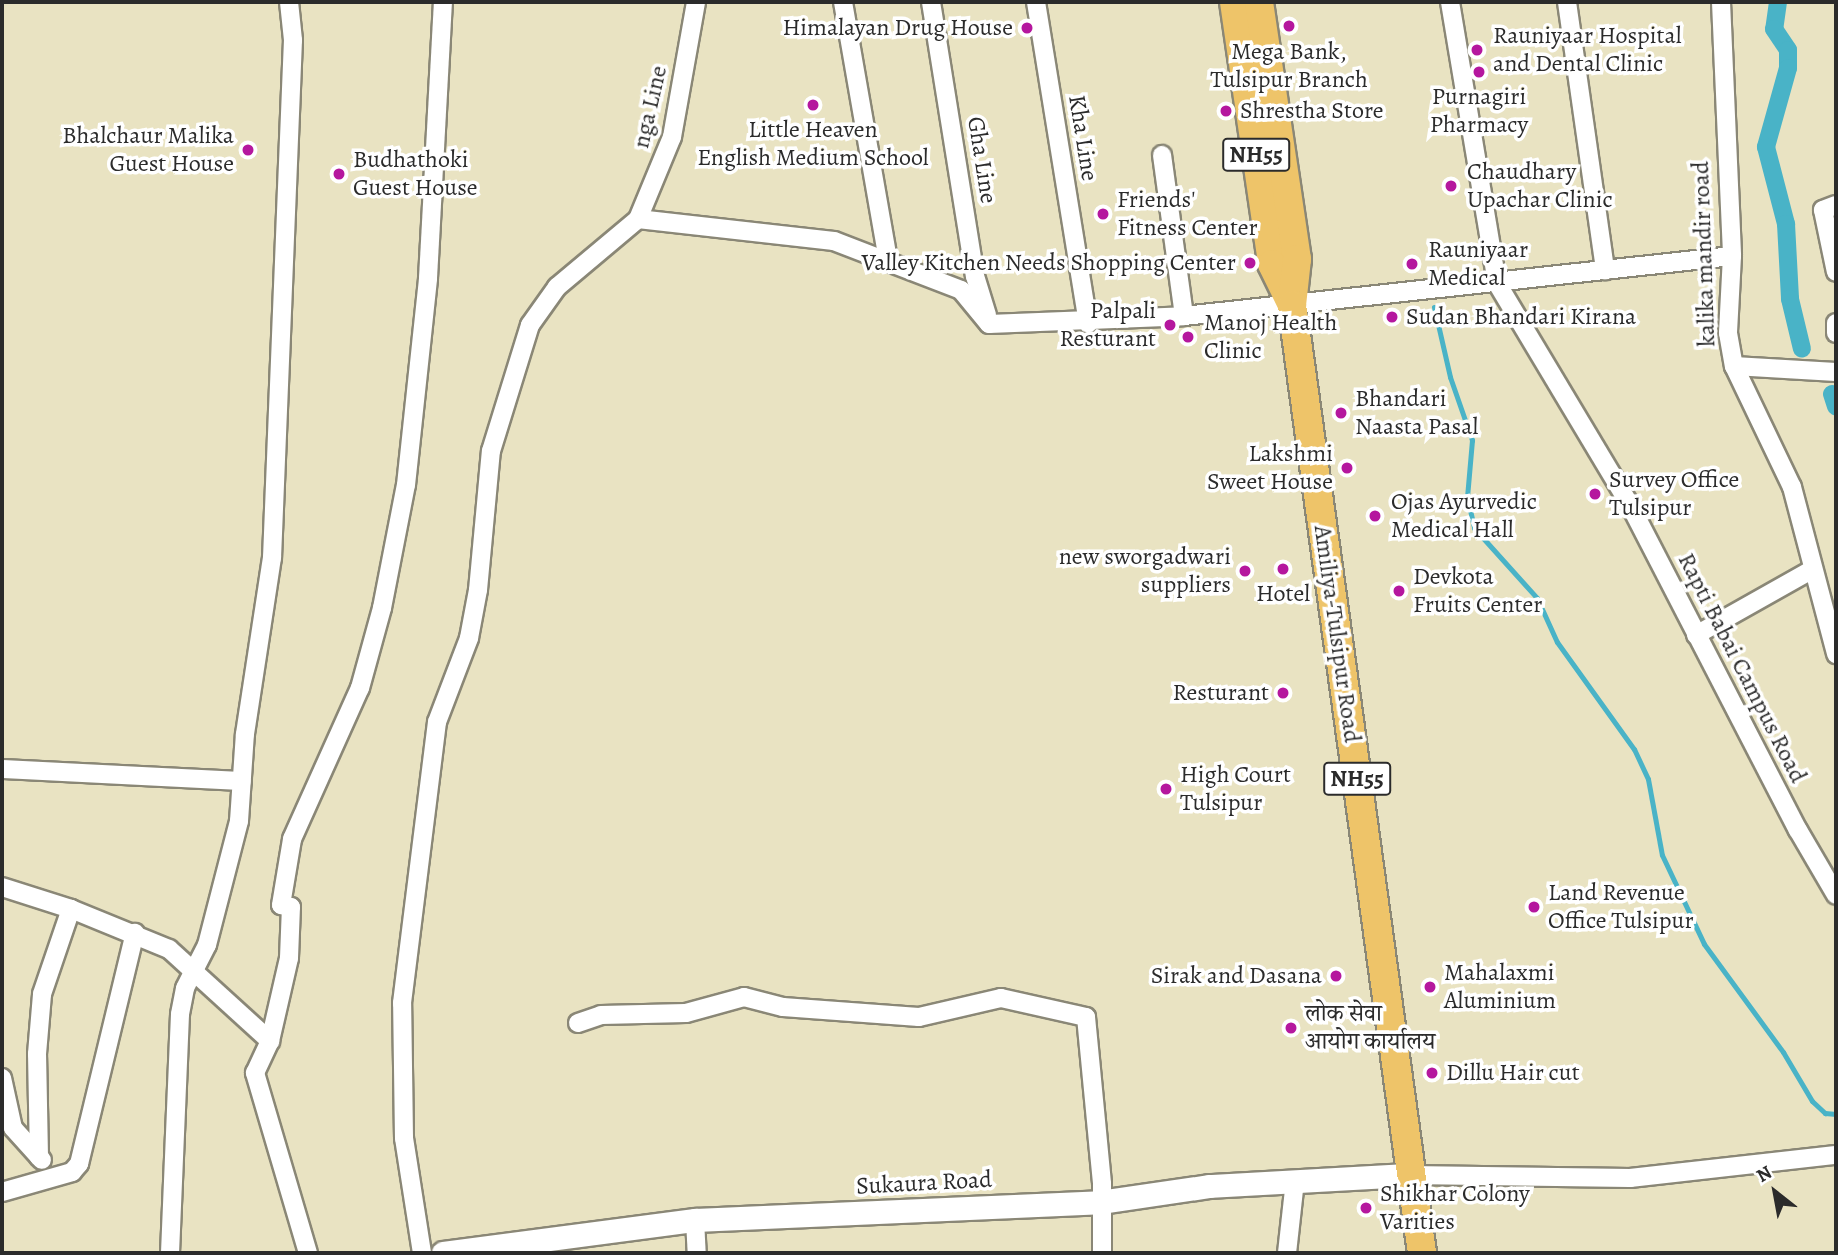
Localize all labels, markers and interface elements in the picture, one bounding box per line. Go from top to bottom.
place label: Himalayan Drug House [782,14,1013,42]
marker: Mega Bank, Tulsipur Branch [1281,18,1297,34]
marker: Himalayan Drug House [1019,20,1035,36]
place label: Rauniyaar Hospital and Dental Clinic [1493,22,1682,78]
place label: Mega Bank, Tulsipur Branch [1210,38,1368,94]
marker: Rauniyaar Hospital and Dental Clinic [1467,40,1487,60]
street label: nga Line [627,63,673,151]
marker: Purnagiri Pharmacy [1471,64,1487,80]
place label: Purnagiri Pharmacy [1430,83,1528,139]
street label: Kha Line [1062,93,1104,183]
marker: Little Heaven English Medium School [805,97,821,113]
place label: Shrestha Store [1240,97,1384,125]
marker: Shrestha Store [1218,103,1234,119]
street label: Gha Line [961,115,1003,205]
place label: Little Heaven English Medium School [697,116,929,172]
place label: Bhalchaur Malika Guest House [62,122,234,178]
road number: NH55 [1221,136,1291,174]
marker: Bhalchaur Malika Guest House [240,142,256,158]
place label: Budhathoki Guest House [353,146,478,202]
place label: Chaudhary Upachar Clinic [1467,158,1613,214]
street label: kalika mandir road [1686,161,1722,347]
marker: Budhathoki Guest House [331,166,347,182]
marker: Chaudhary Upachar Clinic [1441,176,1461,196]
place label: Friends' Fitness Center [1117,186,1258,242]
marker: Friends' Fitness Center [1095,206,1111,222]
place label: Rauniyaar Medical [1428,236,1528,292]
place label: Valley Kitchen Needs Shopping Center [862,249,1236,277]
marker: Rauniyaar Medical [1402,254,1422,274]
marker: Valley Kitchen Needs Shopping Center [1242,255,1258,271]
place label: Palpali Resturant [1060,297,1156,353]
place label: Sudan Bhandari Kirana [1406,303,1636,331]
place label: Manoj Health Clinic [1204,309,1337,365]
marker: Sudan Bhandari Kirana [1384,309,1400,325]
marker: Palpali Resturant [1162,317,1178,333]
marker: Manoj Health Clinic [1178,327,1198,347]
place label: Bhandari Naasta Pasal [1355,385,1478,441]
marker: Bhandari Naasta Pasal [1333,405,1349,421]
place label: Lakshmi Sweet House [1207,440,1333,496]
marker: Lakshmi Sweet House [1339,460,1355,476]
place label: Survey Office Tulsipur [1609,466,1739,522]
marker: Survey Office Tulsipur [1587,486,1603,502]
place label: Ojas Ayurvedic Medical Hall [1391,488,1537,544]
marker: Ojas Ayurvedic Medical Hall [1365,506,1385,526]
street label: Amiliya-Tulsipur Road [1307,524,1367,744]
place label: new sworgadwari suppliers [1059,543,1231,599]
street label: Rapti Babai Campus Road [1671,548,1813,788]
marker: Hotel [1275,561,1291,577]
marker: new sworgadwari suppliers [1237,563,1253,579]
place label: Devkota Fruits Center [1413,563,1542,619]
place label: Hotel [1256,580,1310,608]
marker: Devkota Fruits Center [1391,583,1407,599]
place label: Resturant [1173,679,1269,707]
marker: Resturant [1275,685,1291,701]
road number: NH55 [1322,760,1392,799]
place label: High Court Tulsipur [1180,761,1291,817]
marker: High Court Tulsipur [1158,781,1174,797]
place label: Land Revenue Office Tulsipur [1548,879,1694,935]
marker: Land Revenue Office Tulsipur [1526,899,1542,915]
place label: Mahalaxmi Aluminium [1444,959,1556,1015]
place label: Sirak and Dasana [1151,962,1322,990]
marker: Sirak and Dasana [1328,968,1344,984]
marker: Mahalaxmi Aluminium [1422,979,1438,995]
place label: लोक सेवा आयोग कार्यालय [1305,1000,1435,1056]
marker: लोक सेवा आयोग कार्यालय [1283,1020,1299,1036]
place label: Dillu Hair cut [1446,1059,1580,1087]
marker: Dillu Hair cut [1424,1065,1440,1081]
north arrow [1740,1157,1810,1227]
text: N [1752,1159,1777,1189]
street label: Sukaura Road [855,1165,993,1201]
place label: Shikhar Colony Varities [1380,1180,1530,1236]
marker: Shikhar Colony Varities [1358,1200,1374,1216]

